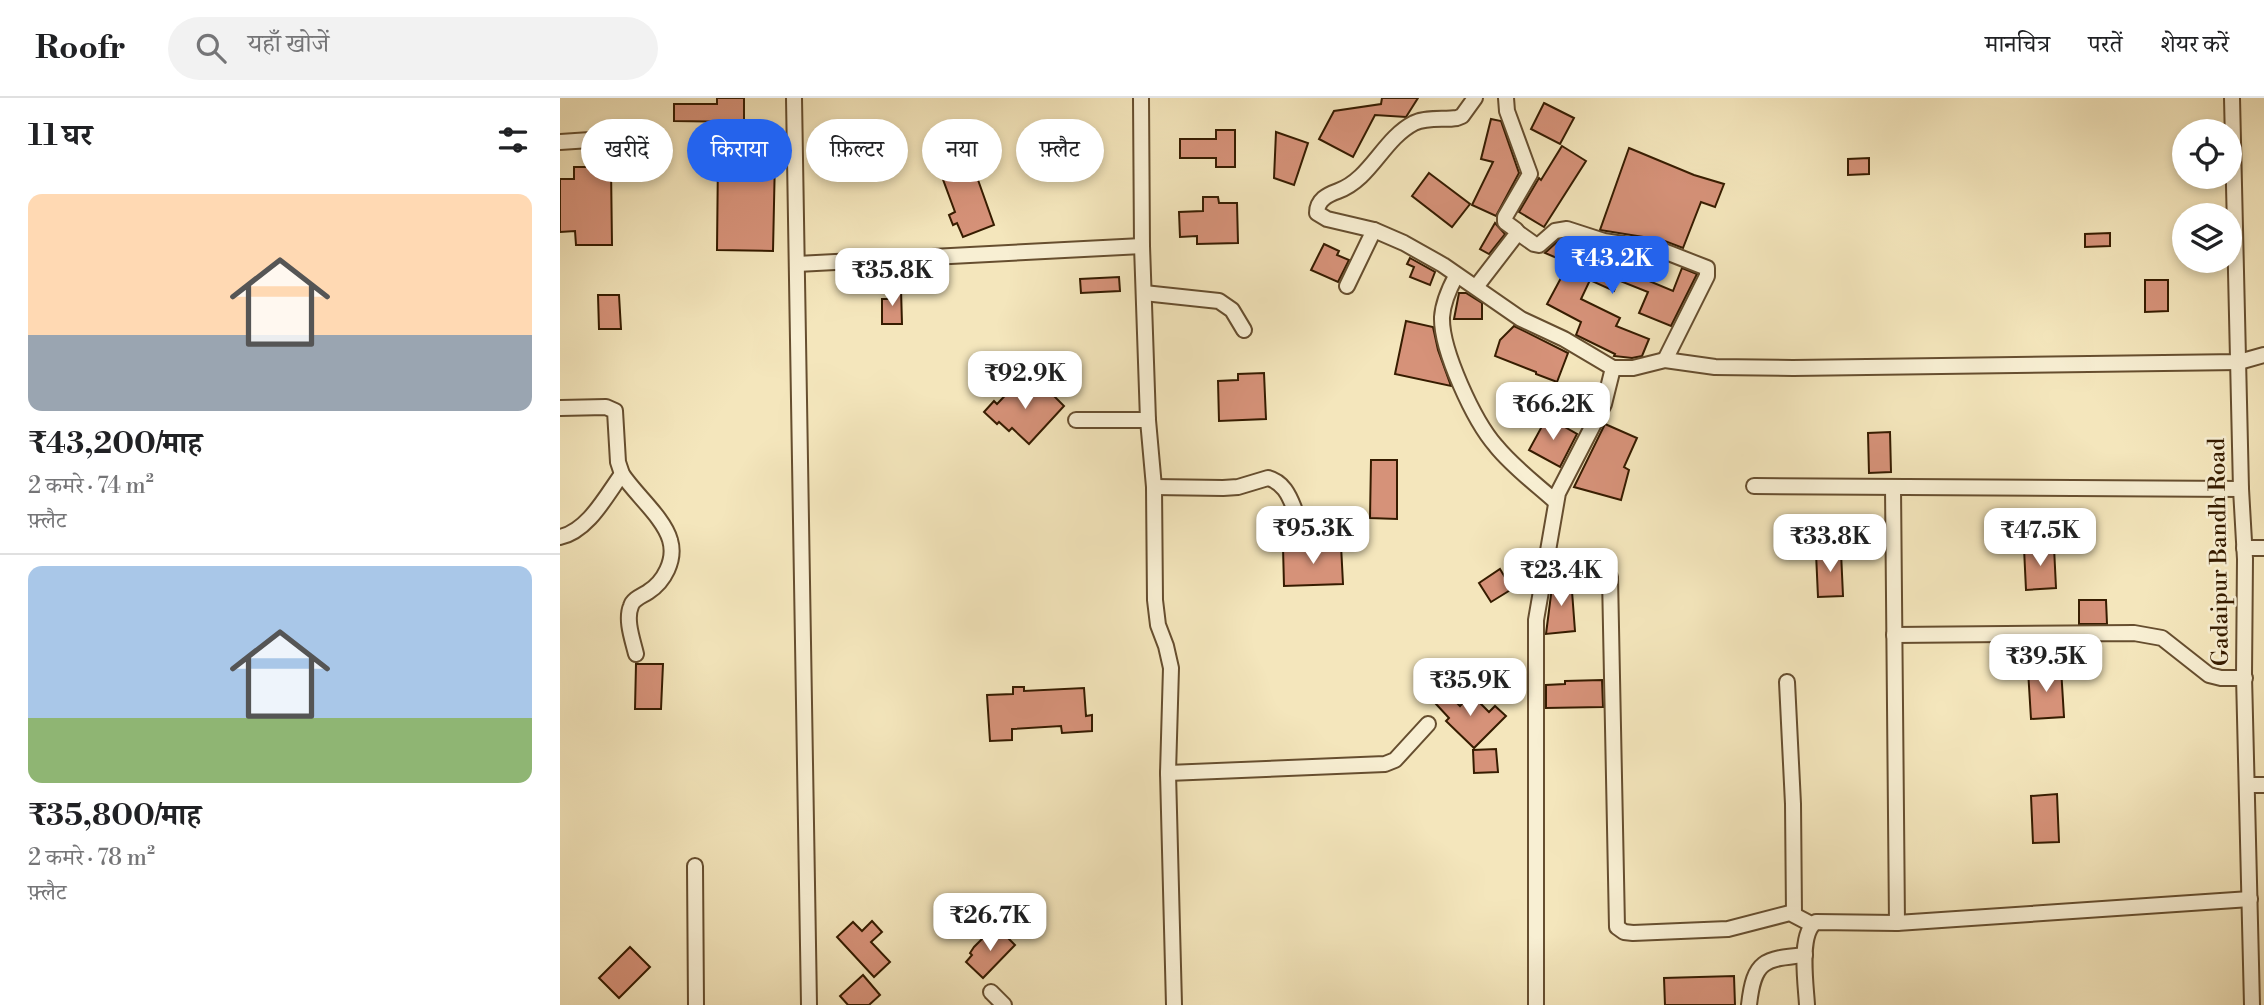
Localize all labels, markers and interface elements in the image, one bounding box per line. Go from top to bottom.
search box [168,17,658,80]
text: Roofr [35,28,126,69]
text: यहाँ खोजें [248,28,329,60]
icon: search [192,29,230,67]
text: मानचित्र [1985,30,2050,60]
text: परतें [2088,30,2122,60]
text: शेयर करें [2160,30,2229,60]
text: 11 घर [28,117,92,155]
chip: खरीदें [581,119,673,182]
chip: किराया [687,119,792,182]
chip: फ़िल्टर [806,119,908,182]
chip: नया [922,119,1002,182]
chip: फ़्लैट [1016,119,1104,182]
map controls [2172,119,2242,273]
button: locate [2172,119,2242,189]
icon: filters [494,121,532,159]
button: layers [2172,203,2242,273]
pin: ₹43.2K [1555,236,1669,296]
icon: home [217,239,343,365]
text: ₹43.2K [1571,245,1653,273]
pin: ₹35.8K [835,248,949,308]
text: ₹35.8K [851,257,933,285]
pin: ₹92.9K [968,352,1082,411]
text: ₹92.9K [984,360,1066,388]
pin: ₹66.2K [1496,382,1610,442]
text: ₹66.2K [1512,391,1594,419]
text: ₹43,200/माह [28,425,202,463]
street label: Gadaipur Bandh Road [2203,438,2235,666]
text: 2 कमरे · 74 m² [28,472,154,500]
pin: ₹95.3K [1256,506,1370,566]
text: फ़्लैट [28,507,66,535]
pin: ₹47.5K [1983,508,2097,568]
pin: ₹33.8K [1773,514,1887,574]
text: ₹95.3K [1272,515,1354,543]
text: ₹47.5K [2000,517,2080,545]
text: ₹33.8K [1789,523,1871,551]
pin: ₹23.4K [1504,548,1618,608]
text: ₹23.4K [1520,557,1602,585]
icon: home [217,611,343,737]
pin: ₹39.5K [1989,634,2103,694]
text: ₹39.5K [2005,643,2087,671]
pin: ₹35.9K [1413,658,1527,718]
text: ₹35.9K [1429,667,1511,695]
text: ₹35,800/माह [28,797,201,835]
text: 2 कमरे · 78 m² [28,844,155,872]
text: फ़्लैट [28,879,66,907]
pin: ₹26.7K [933,894,1047,953]
text: ₹26.7K [949,902,1031,930]

